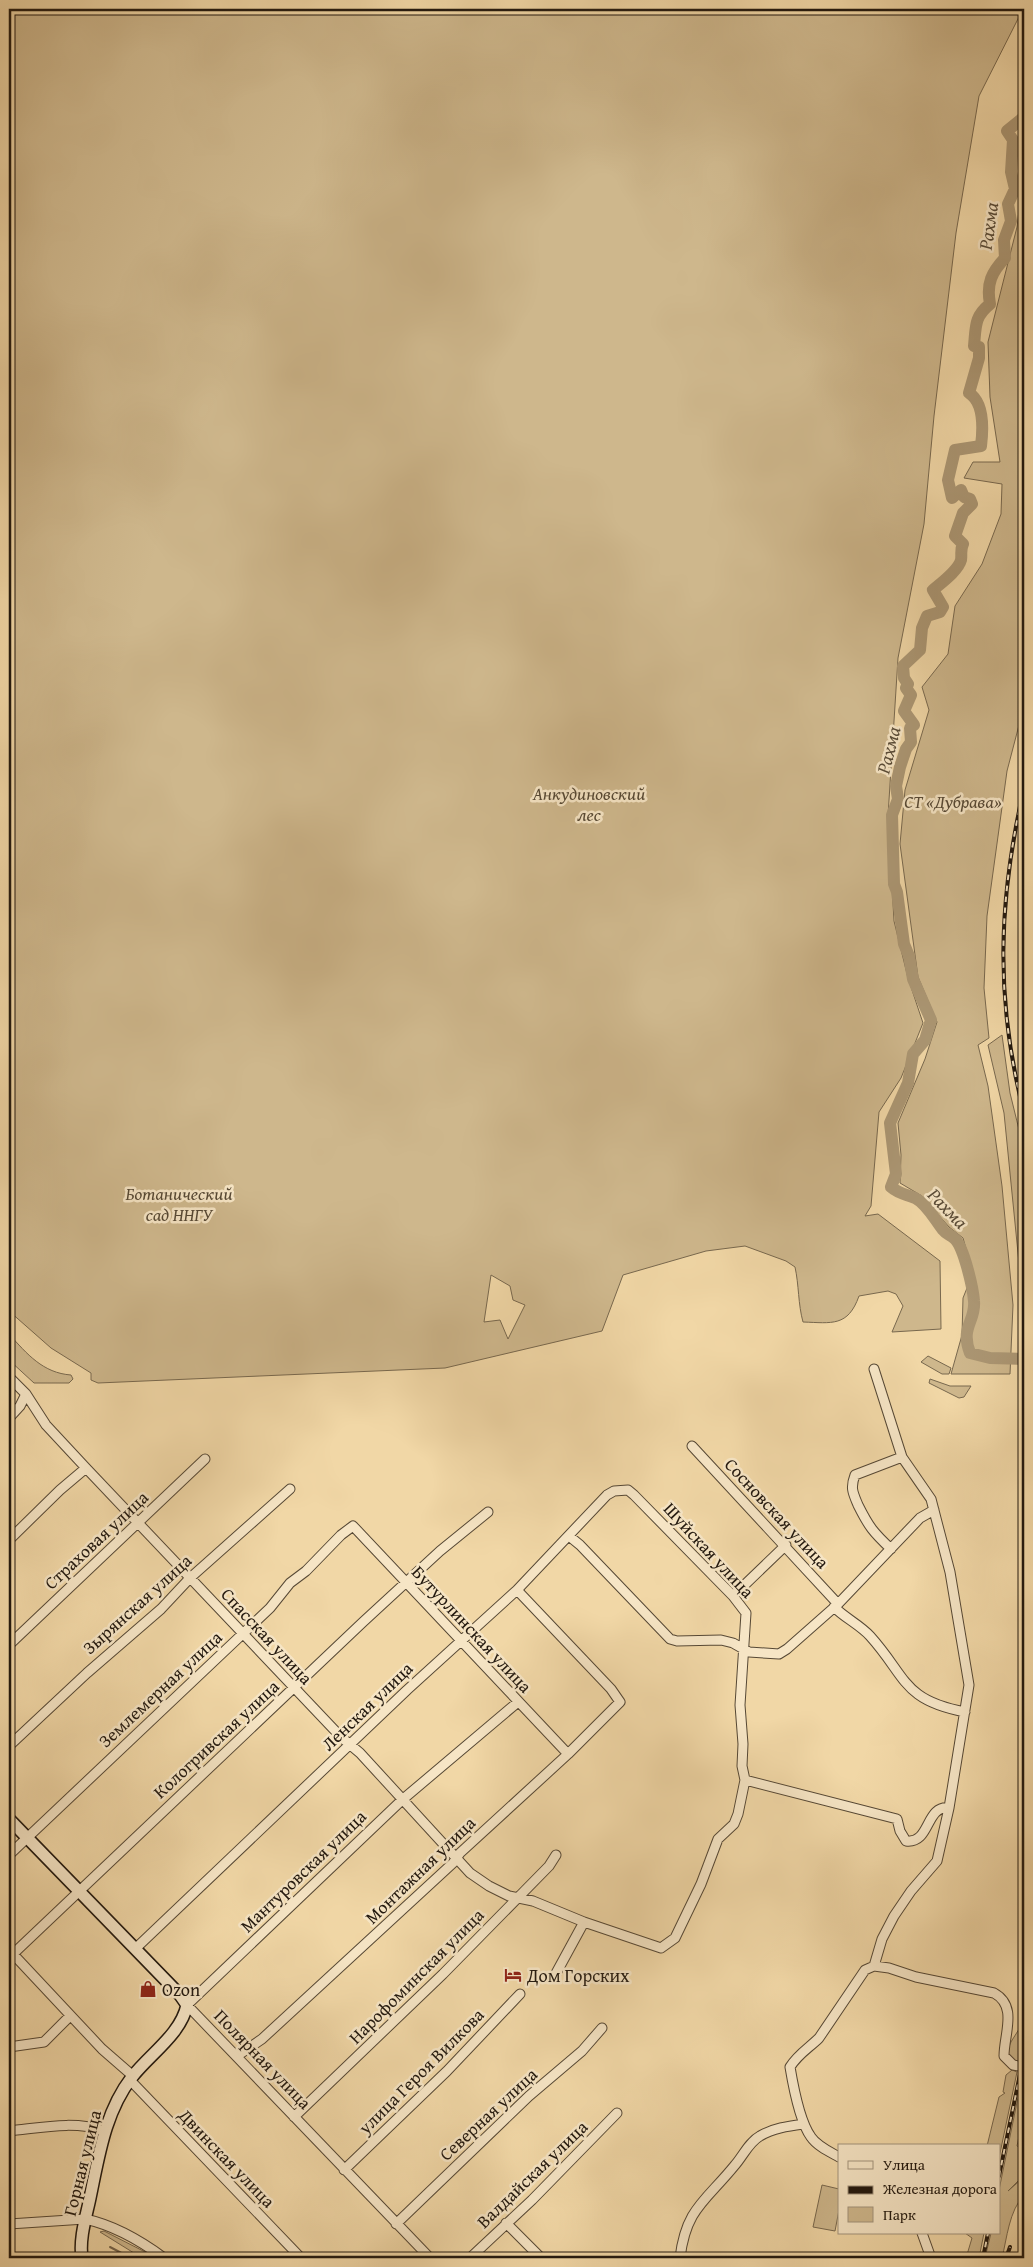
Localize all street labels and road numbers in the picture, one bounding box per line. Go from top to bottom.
street label: Сосновская улица [718,1452,836,1575]
street label: Страховая улица [38,1484,155,1596]
street label: Шуйская улица [657,1496,761,1604]
street label: Зырянская улица [76,1547,198,1660]
street label: Бутурлинская улица [406,1559,539,1699]
street label: Спасская улица [215,1581,319,1691]
street label: Землемерная улица [92,1624,228,1754]
street label: Ленская улица [315,1655,419,1757]
street label: Кологривская улица [147,1673,285,1805]
street label: Мантуровская улица [234,1803,373,1938]
street label: Монтажная улица [359,1810,482,1930]
street label: Нарофоминская улица [342,1902,490,2050]
street label: улица Героя Вилкова [351,2002,490,2141]
street label: Полярная улица [208,2003,318,2116]
street label: Северная улица [433,2061,544,2167]
street label: Двинская улица [172,2101,282,2214]
street label: Горная улица [56,2107,108,2219]
street label: Валдайская улица [470,2113,594,2234]

